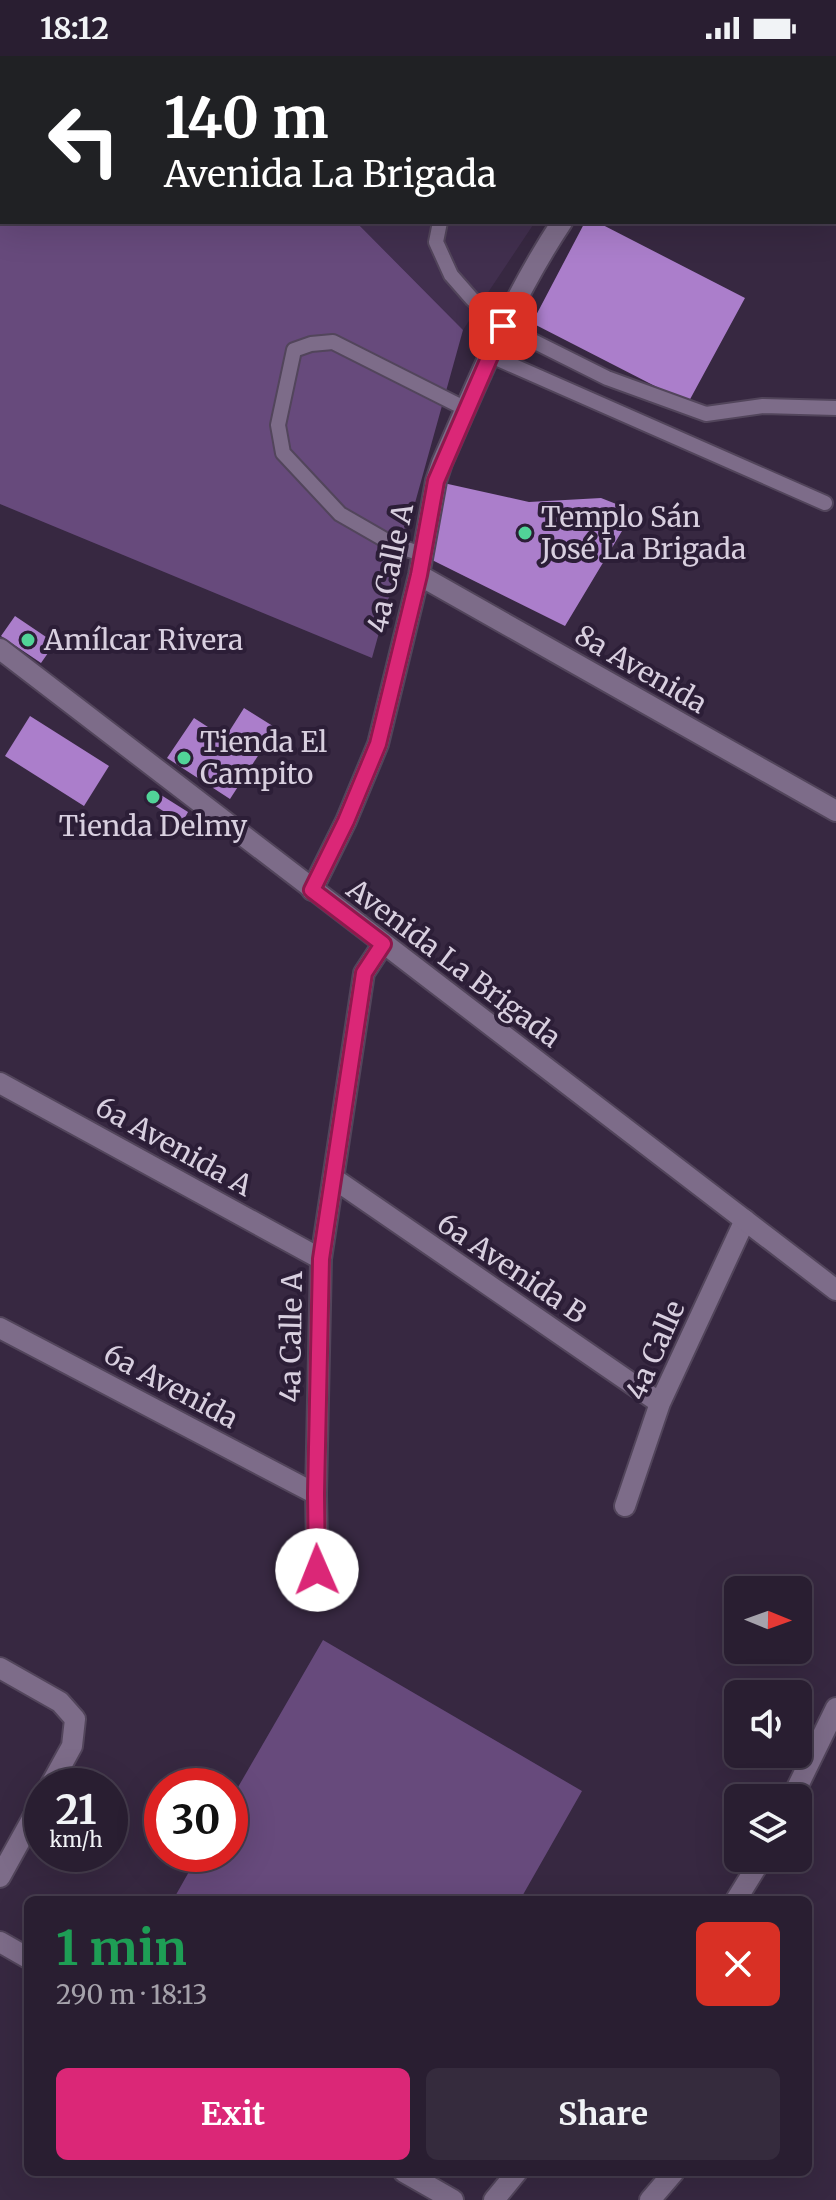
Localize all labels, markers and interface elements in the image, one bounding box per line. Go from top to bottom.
text: 18:12 [40,9,109,47]
text: 140 m [164,83,329,153]
icon: left [32,88,136,192]
text: Avenida La Brigada [164,152,497,197]
pin [469,292,537,360]
icon: arrive [481,304,525,348]
place label: Templo Sán José La Brigada [540,499,746,567]
street label: 4a Calle A [359,500,421,636]
marker: Templo Sán José La Brigada [516,524,534,542]
street label: 8a Avenida [569,617,713,721]
place label: Amílcar Rivera [43,622,243,658]
marker: Amílcar Rivera [19,631,37,649]
place label: Tienda El Campito [200,724,328,792]
marker: Tienda El Campito [175,749,193,767]
marker: Tienda Delmy [144,788,162,806]
place label: Tienda Delmy [59,808,248,844]
street label: Avenida La Brigada [339,870,568,1055]
street label: 6a Avenida A [89,1088,259,1204]
street label: 6a Avenida B [431,1205,593,1331]
street label: 4a Calle A [272,1271,310,1403]
street label: 4a Calle [617,1295,693,1405]
street label: 6a Avenida [98,1336,244,1436]
position arrow [275,1528,359,1612]
north arrow [724,1576,812,1664]
map controls [724,1576,812,1872]
button: sound [724,1680,812,1768]
speed limit sign: 30 [144,1768,248,1872]
button: layers [724,1784,812,1872]
text: 21 [56,1785,96,1835]
text: km/h [50,1827,102,1852]
text: 1 min [56,1918,187,1978]
button: close [696,1922,780,2006]
text: 290 m · 18:13 [56,1978,207,2011]
button: Exit [56,2068,410,2160]
button: Share [426,2068,780,2160]

